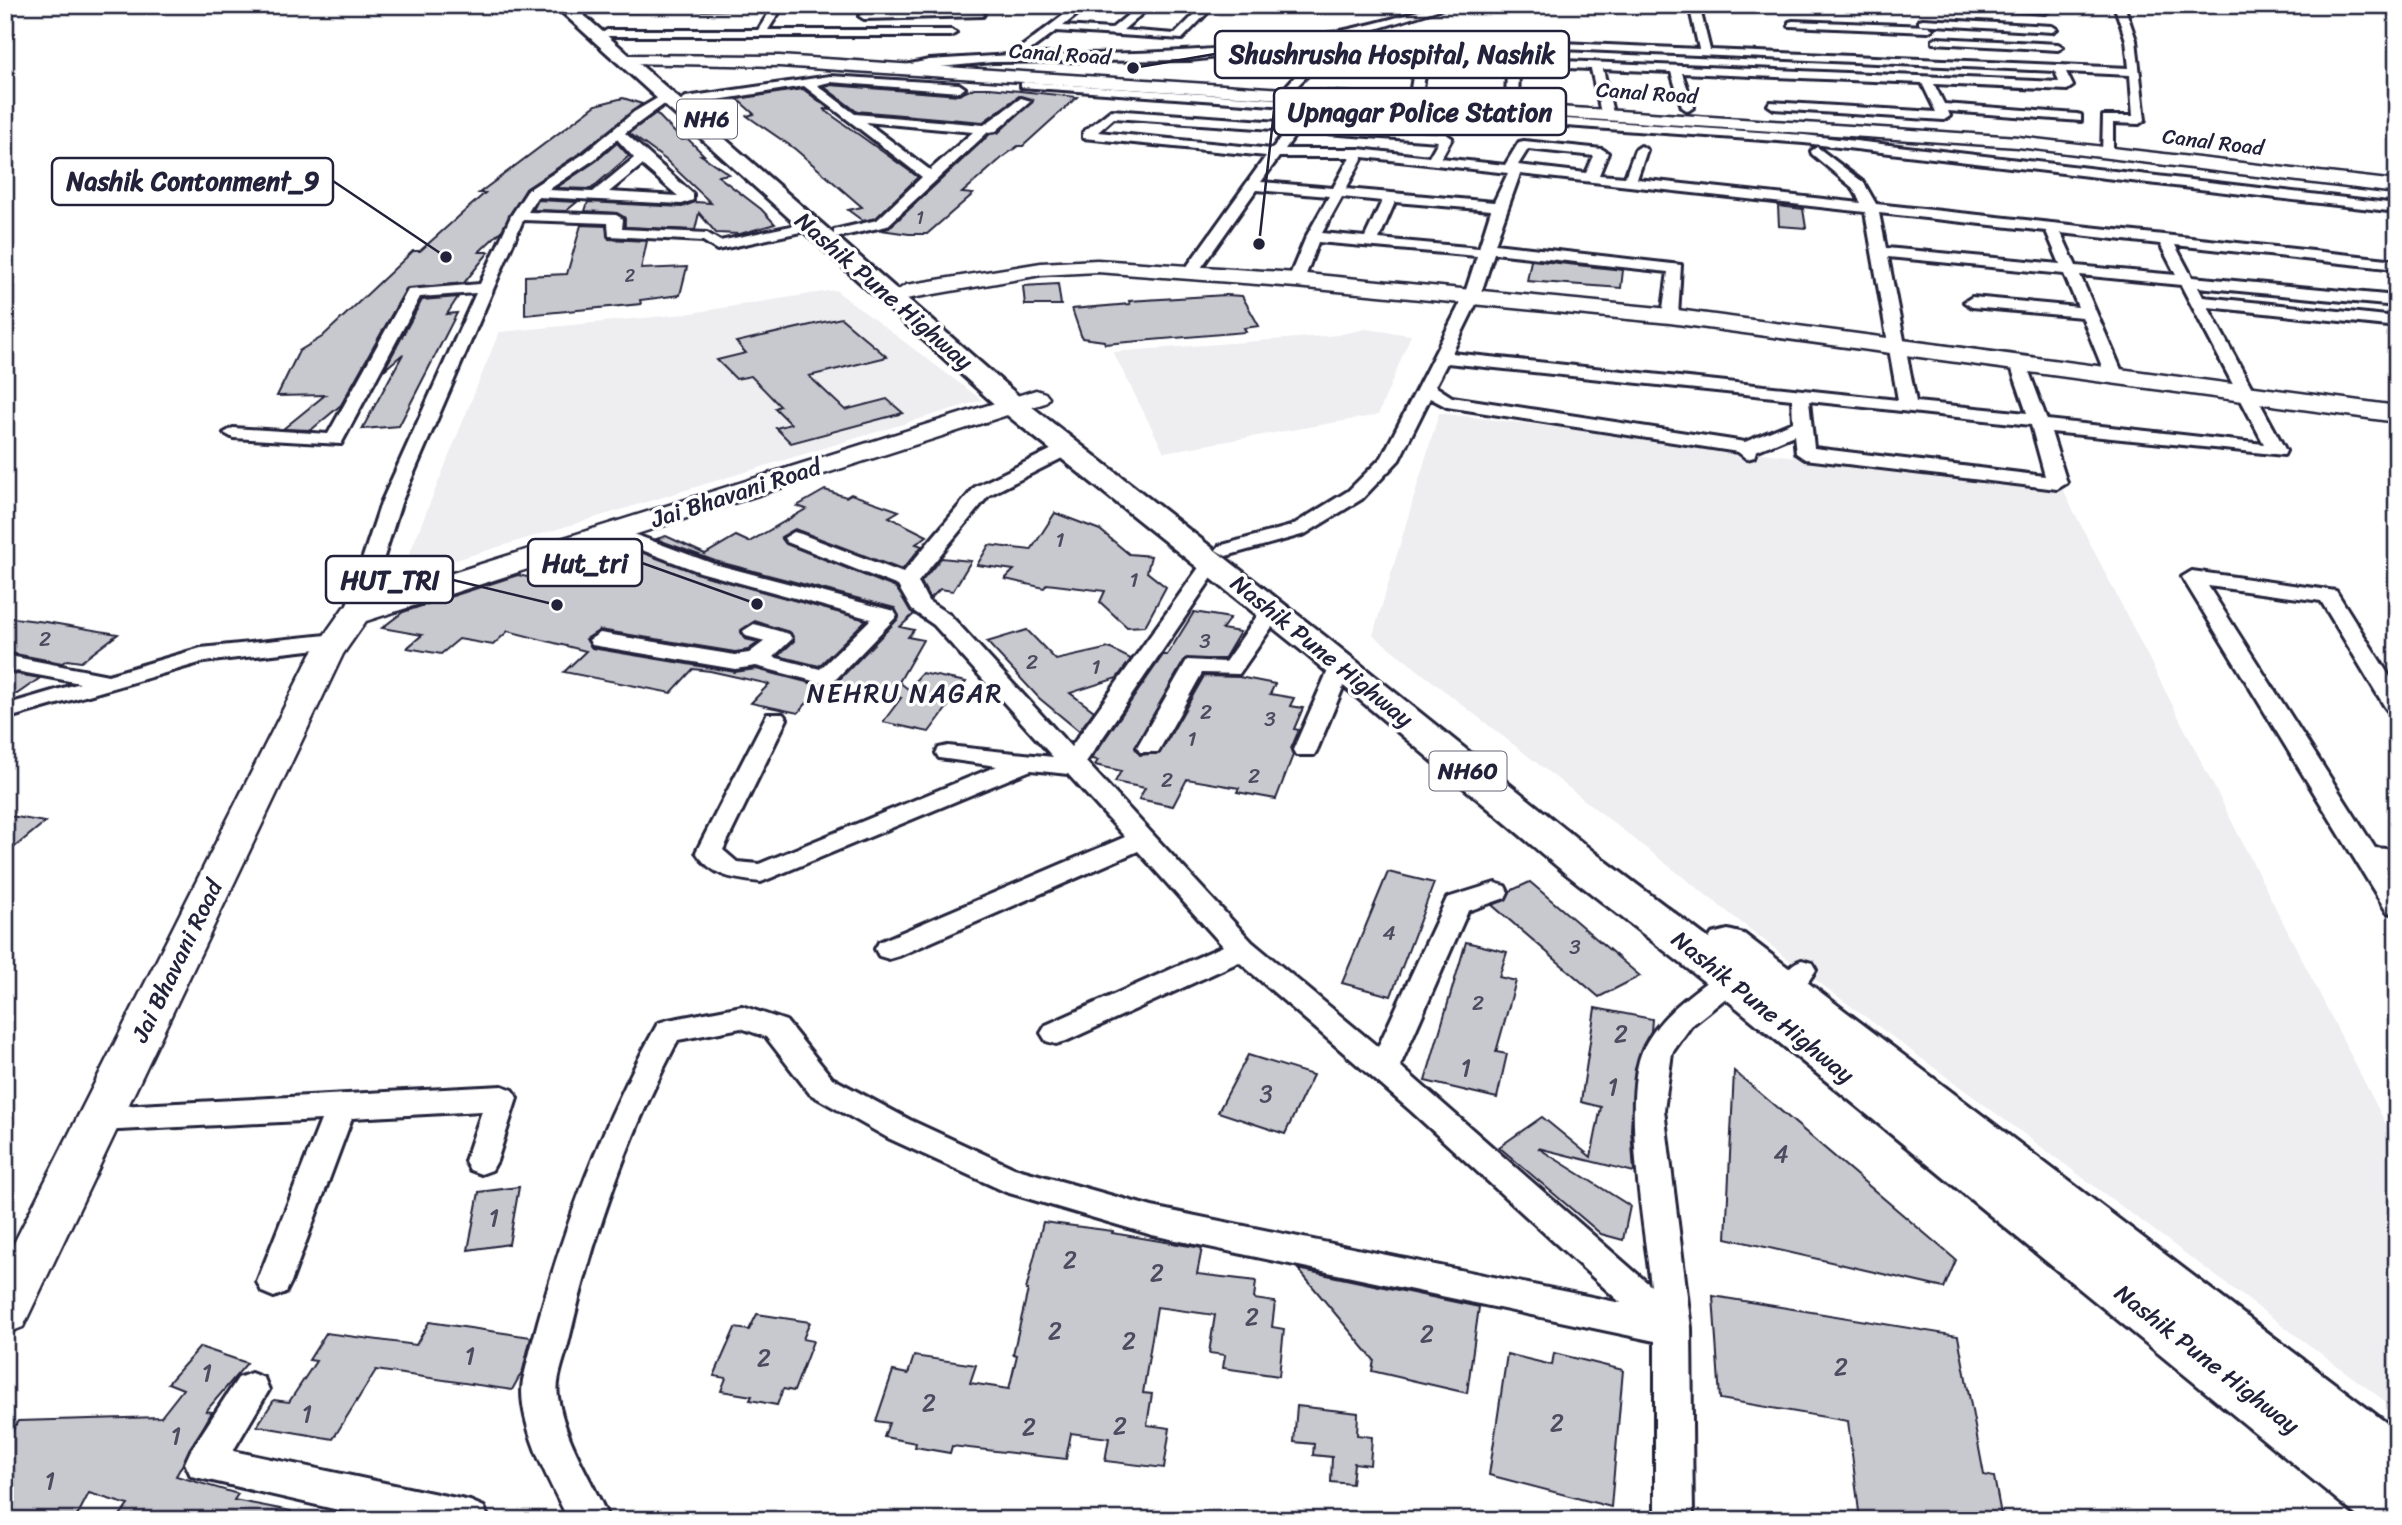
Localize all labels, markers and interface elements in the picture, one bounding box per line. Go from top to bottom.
street label: Canal Road [1008,31,1114,77]
callout: Shushrusha Hospital, Nashik [1215,31,1569,78]
text: Shushrusha Hospital, Nashik [1228,31,1556,77]
street label: Canal Road [1595,70,1701,116]
callout: Upnagar Police Station [1274,88,1566,135]
text: Upnagar Police Station [1288,89,1553,135]
road number: NH6 [677,100,737,138]
street label: Canal Road [2160,117,2268,167]
callout: Nashik Contonment_9 [52,158,333,205]
text: Nashik Contonment_9 [66,158,319,204]
street label: Nashik Pune Highway [785,201,984,381]
house number: 1 [916,202,924,234]
house number: 2 [625,260,635,292]
street label: Jai Bhavani Road [645,445,829,541]
house number: 1 [1055,521,1065,559]
callout: Hut_tri [528,539,642,586]
text: Hut_tri [542,540,630,586]
callout: HUT_TRI [326,556,453,603]
text: HUT_TRI [340,557,441,603]
house number: 1 [1129,561,1139,599]
street label: Nashik Pune Highway [1221,563,1424,739]
house number: 2 [39,620,51,658]
house number: 3 [1199,622,1211,660]
house number: 2 [1026,643,1038,681]
house number: 1 [1091,648,1101,686]
district label: NEHRU NAGAR [807,670,1003,716]
house number: 2 [1200,693,1212,731]
house number: 3 [1264,700,1276,738]
house number: 1 [1187,720,1197,758]
road number: NH60 [1430,751,1506,790]
house number: 2 [1248,757,1260,795]
house number: 2 [1161,761,1173,799]
street label: Jai Bhavani Road [119,870,236,1050]
house number: 4 [1382,914,1396,952]
street label: Nashik Pune Highway [1662,919,1865,1095]
house number: 3 [1569,928,1581,966]
house number: 2 [1472,984,1484,1022]
house number: 2 [1614,1013,1628,1055]
house number: 1 [1461,1047,1471,1089]
house number: 1 [1608,1066,1618,1108]
house number: 3 [1259,1073,1273,1115]
house number: 4 [1774,1133,1789,1175]
house number: 1 [489,1197,499,1239]
house number: 2 [1063,1239,1077,1281]
house number: 2 [1150,1252,1164,1294]
street label: Nashik Pune Highway [2105,1273,2309,1446]
house number: 2 [1245,1296,1259,1338]
house number: 2 [1048,1310,1062,1352]
house number: 2 [1420,1313,1434,1355]
house number: 2 [1122,1320,1136,1362]
house number: 1 [465,1335,475,1377]
house number: 2 [757,1337,771,1379]
house number: 2 [1834,1346,1848,1388]
house number: 1 [202,1352,212,1394]
house number: 2 [922,1382,936,1424]
house number: 1 [302,1393,312,1435]
house number: 2 [1550,1402,1564,1444]
house number: 2 [1113,1405,1127,1447]
house number: 2 [1022,1406,1036,1448]
house number: 1 [171,1415,181,1457]
house number: 1 [45,1460,55,1502]

